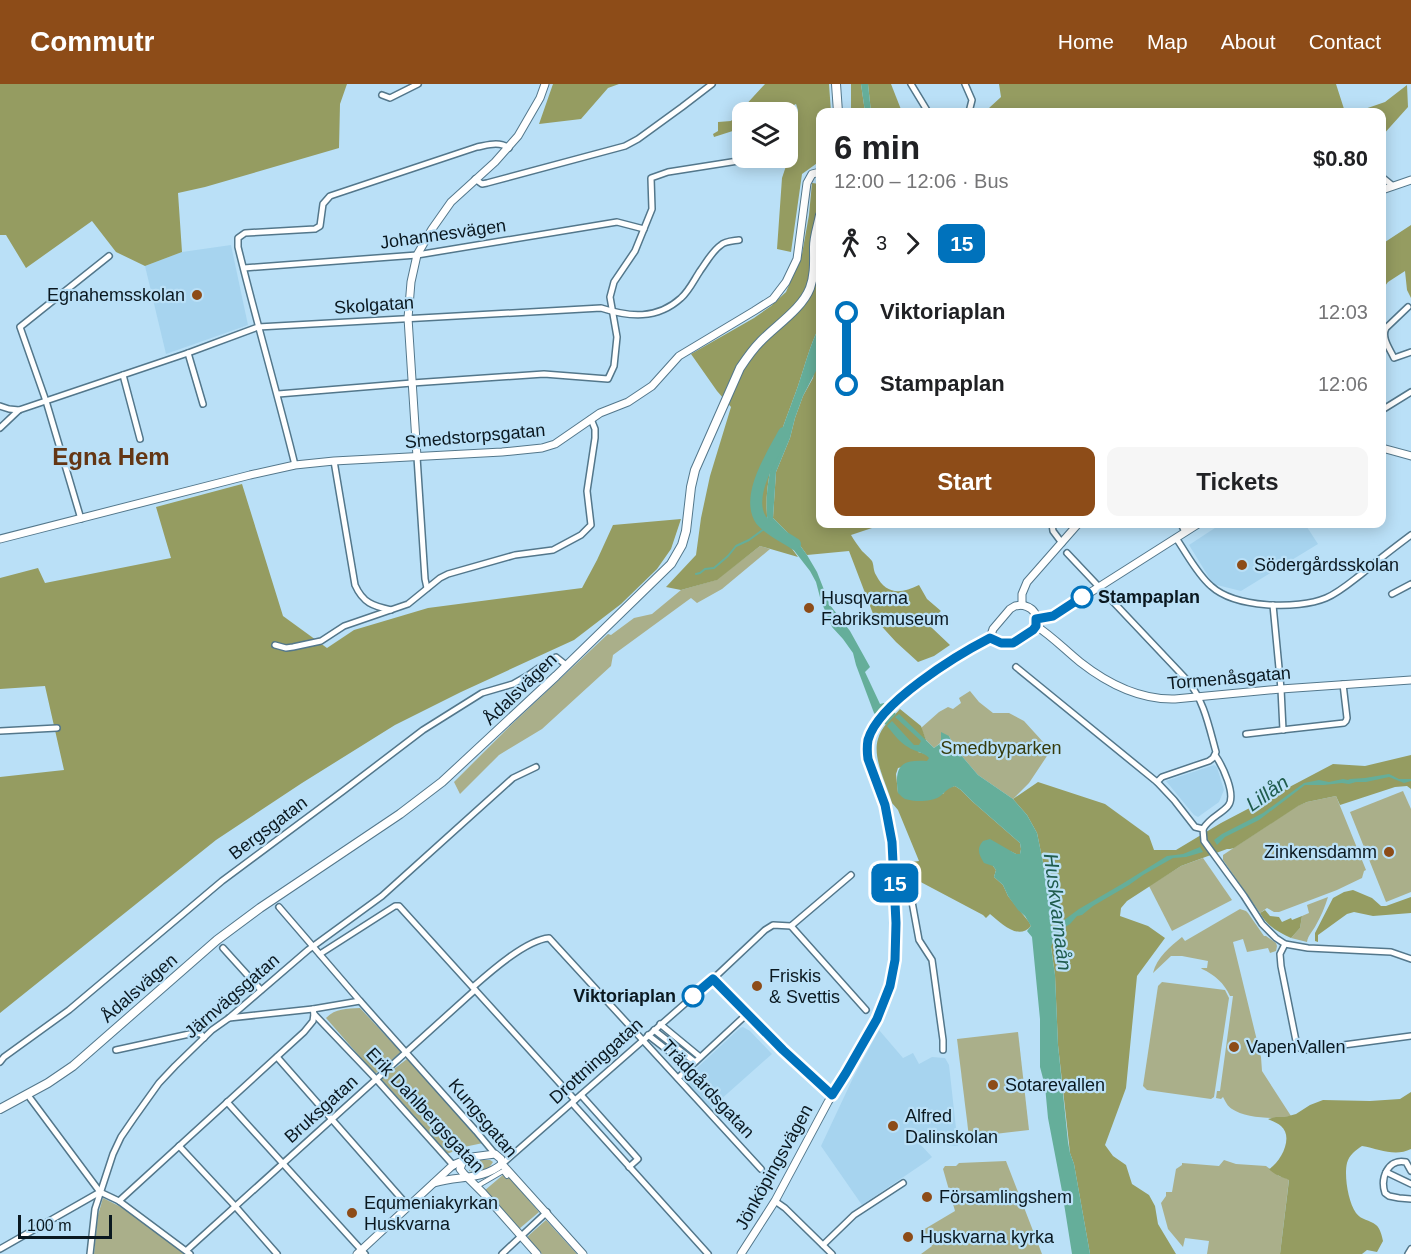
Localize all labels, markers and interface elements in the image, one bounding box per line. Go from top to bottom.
text: Commutr [30,26,154,57]
text: Home [1058,30,1114,53]
text: Map [1147,30,1188,53]
text: About [1221,30,1276,53]
text: Contact [1309,30,1381,53]
map controls [732,102,798,168]
button: layers [732,102,798,168]
text: 6 min [834,129,920,166]
text: $0.80 [1313,146,1368,171]
text: 12:00 – 12:06 · Bus [834,170,1009,192]
street label: Johannesvägen [379,215,507,253]
icon: walk [834,227,867,260]
icon: forward [896,227,929,260]
text: 3 [876,232,887,254]
text: 15 [950,232,973,255]
place label: Egnahemsskolan [47,285,185,305]
marker: Egnahemsskolan [190,288,204,302]
street label: Skolgatan [333,292,415,318]
text: Viktoriaplan [880,299,1006,324]
text: 12:03 [1318,301,1368,323]
text: Stampaplan [880,371,1005,396]
text: 12:06 [1318,373,1368,395]
street label: Smedstorpsgatan [404,420,546,452]
district label: Egna Hem [52,443,170,470]
button: Start [834,447,1095,516]
button: Tickets [1107,447,1368,516]
place label: Södergårdsskolan [1254,555,1399,575]
marker: Södergårdsskolan [1235,558,1249,572]
marker: Stampaplan [1071,586,1093,608]
place label: Stampaplan [1098,587,1200,607]
place label: Husqvarna Fabriksmuseum [821,588,949,629]
marker: Husqvarna Fabriksmuseum [802,601,816,615]
street label: Ådalsvägen [479,649,561,729]
street label: Tormenåsgatan [1166,663,1292,693]
park label: Smedbyparken [940,738,1062,758]
water label: Lillån [1242,771,1292,815]
street label: Bergsgatan [225,792,311,864]
place label: Zinkensdamm [1264,842,1377,862]
marker: Zinkensdamm [1382,845,1396,859]
water label: Huskvarnaån [1040,852,1076,972]
line badge: 15 [868,864,922,902]
text: 15 [883,872,907,895]
street label: Ådalsvägen [97,950,181,1026]
street label: Järnvägsgatan [181,950,283,1042]
place label: Friskis & Svettis [769,966,840,1007]
marker: Friskis & Svettis [750,979,764,993]
marker: Viktoriaplan [682,985,704,1007]
place label: Viktoriaplan [573,986,676,1006]
street label: Drottninggatan [545,1014,647,1108]
street label: Trädgårdsgatan [658,1036,758,1142]
place label: VapenVallen [1246,1037,1345,1057]
marker: VapenVallen [1227,1040,1241,1054]
street label: Erik Dahlbergsgatan [362,1044,488,1176]
street label: Bruksgatan [280,1071,362,1147]
street label: Kungsgatan [444,1075,522,1161]
place label: Sotarevallen [1005,1075,1105,1095]
marker: Sotarevallen [986,1078,1000,1092]
street label: Jönköpingsvägen [731,1101,817,1233]
place label: Alfred Dalinskolan [905,1106,998,1147]
marker: Alfred Dalinskolan [886,1119,900,1133]
place label: Församlingshem [939,1187,1072,1207]
marker: Församlingshem [920,1190,934,1204]
place label: Equmeniakyrkan Huskvarna [364,1193,498,1234]
marker: Equmeniakyrkan Huskvarna [345,1206,359,1220]
scale bar [18,1212,112,1240]
text: 100 m [27,1217,71,1234]
place label: Huskvarna kyrka [920,1227,1055,1247]
marker: Huskvarna kyrka [901,1230,915,1244]

